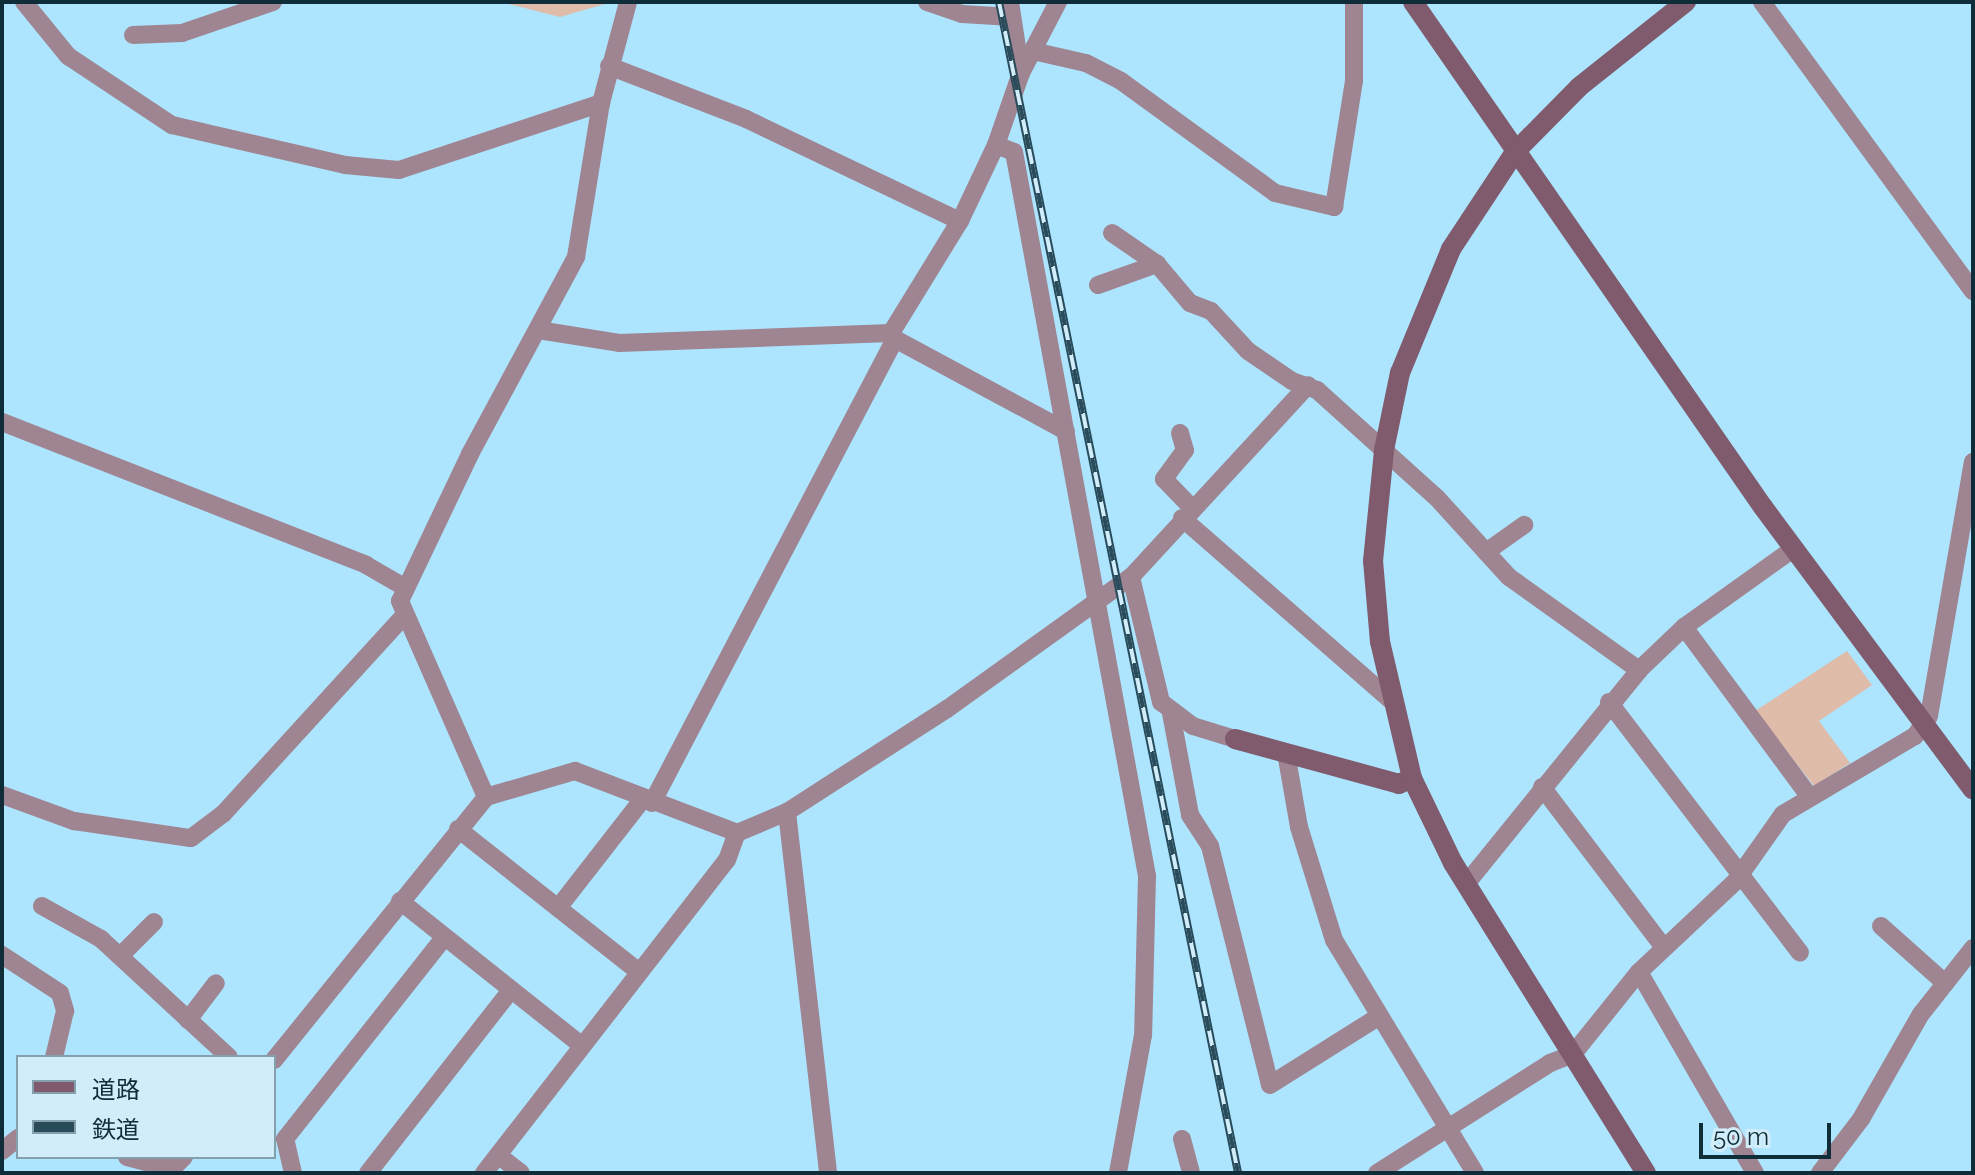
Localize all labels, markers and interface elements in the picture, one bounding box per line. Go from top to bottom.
legend [16,1055,276,1159]
text: 道路 [92,1075,140,1104]
scale bar [1703,1107,1835,1157]
text: 鉄道 [92,1115,140,1144]
text: 50 m [1713,1122,1769,1151]

